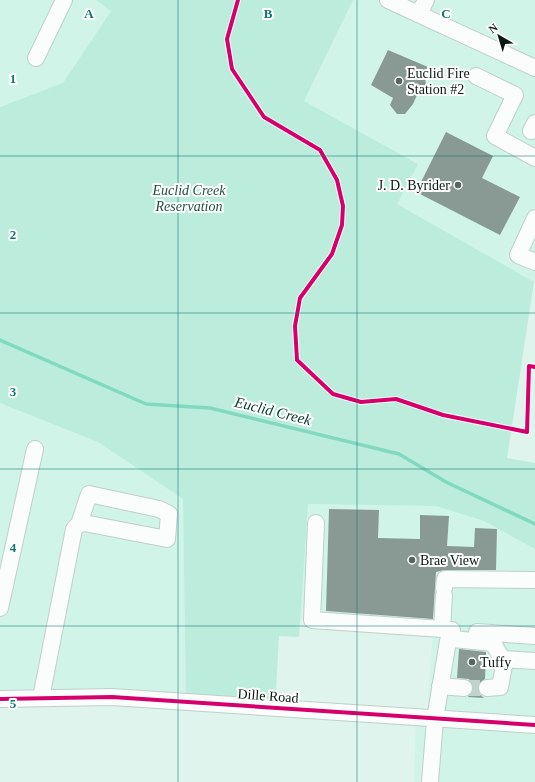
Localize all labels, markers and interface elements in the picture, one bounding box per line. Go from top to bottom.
text: A [84,6,94,21]
text: B [264,6,273,21]
text: C [441,6,451,21]
north arrow [479,16,519,56]
text: N [486,21,500,35]
place label: Euclid Fire Station #2 [407,66,470,97]
text: 1 [10,71,16,86]
marker: Euclid Fire Station #2 [394,76,404,86]
place label: J. D. Byrider [378,178,450,193]
marker: J. D. Byrider [453,180,463,190]
park label: Euclid Creek Reservation [152,183,226,214]
text: 2 [10,227,16,242]
text: 3 [10,384,17,399]
water label: Euclid Creek [232,394,313,428]
text: 4 [10,540,17,555]
place label: Brae View [420,553,480,568]
marker: Brae View [407,555,417,565]
place label: Tuffy [480,655,511,670]
marker: Tuffy [467,657,477,667]
street label: Dille Road [237,686,299,706]
text: 5 [10,696,17,711]

